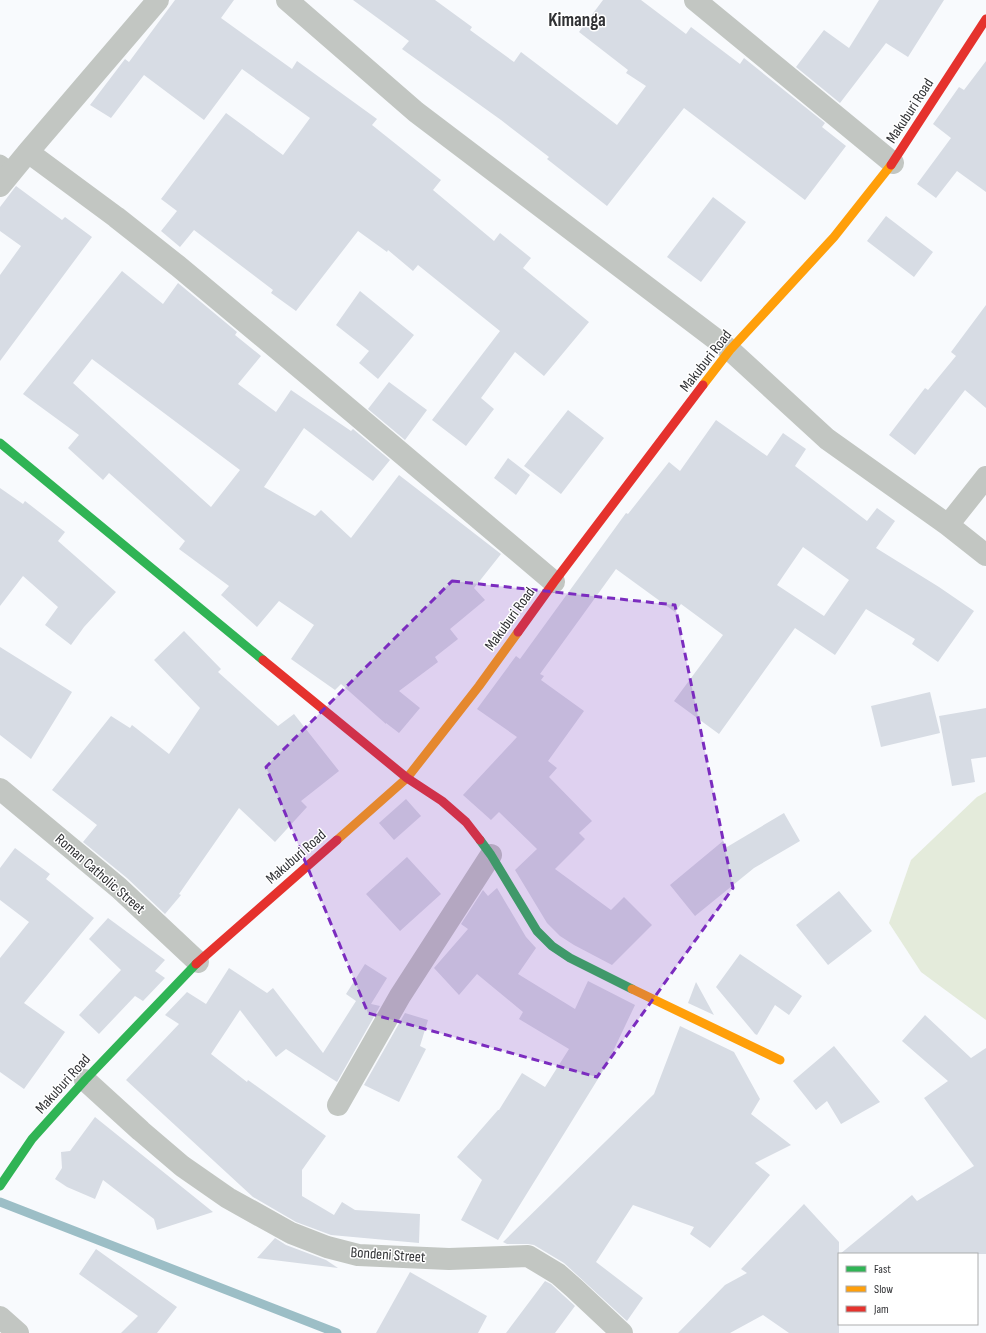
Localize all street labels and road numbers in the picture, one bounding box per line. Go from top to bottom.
street label: Makuburi Road [882,75,938,147]
street label: Makuburi Road [676,326,736,396]
street label: Makuburi Road [481,584,539,654]
street label: Makuburi Road [262,826,330,888]
street label: Roman Catholic Street [51,830,149,919]
street label: Makuburi Road [31,1050,95,1118]
street label: Bondeni Street [350,1243,426,1267]

